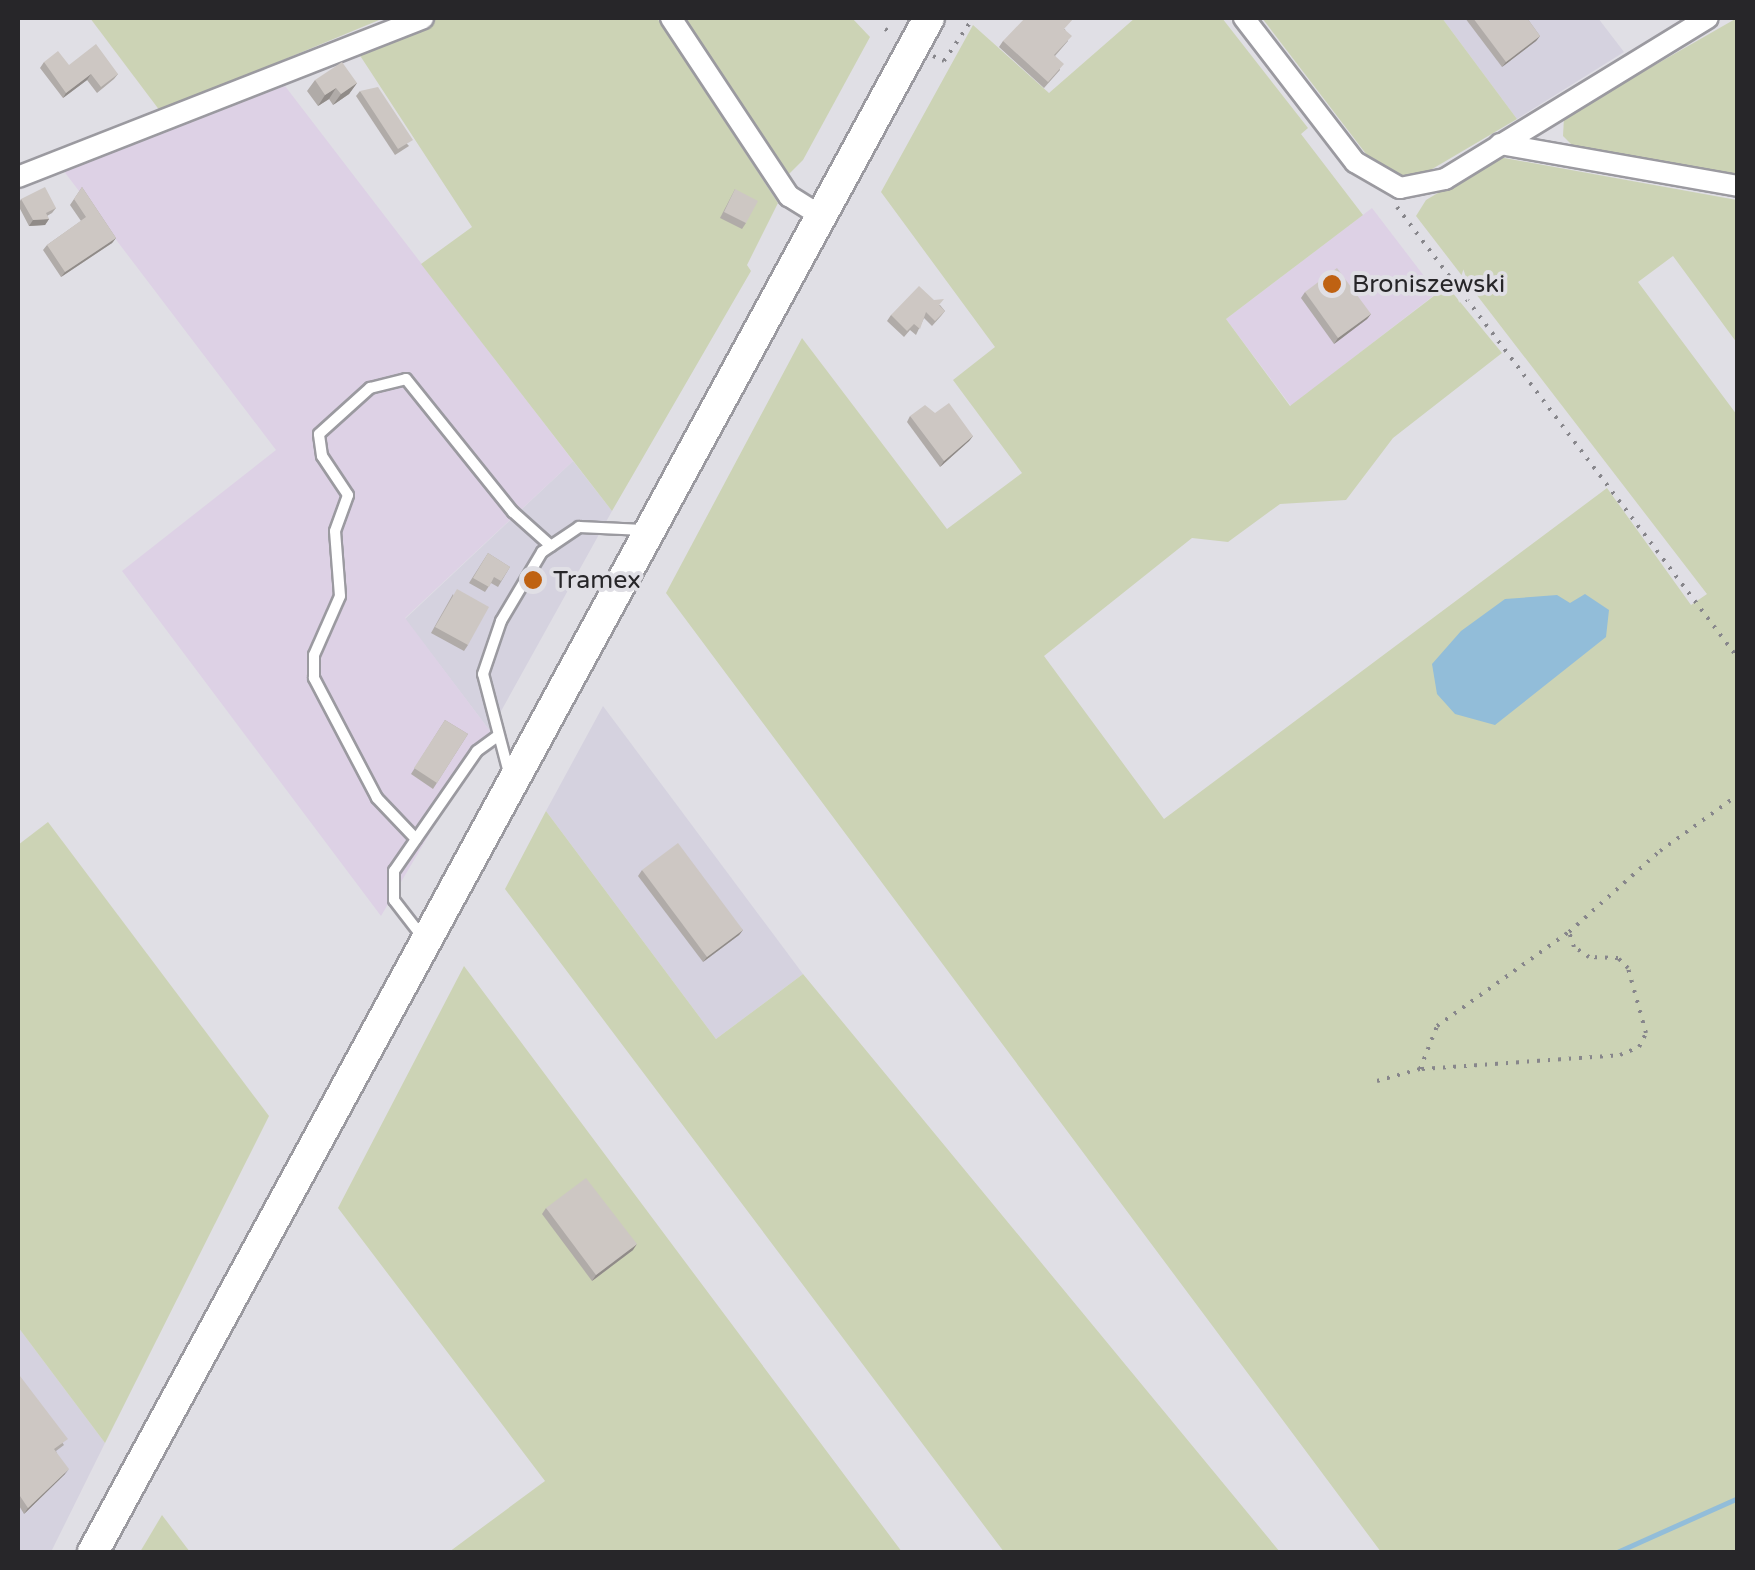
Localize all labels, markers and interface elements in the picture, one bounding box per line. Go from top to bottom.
place label: Broniszewski [1352,269,1505,299]
marker: Broniszewski [1321,273,1343,295]
place label: Tramex [553,565,641,595]
marker: Tramex [522,569,544,591]

